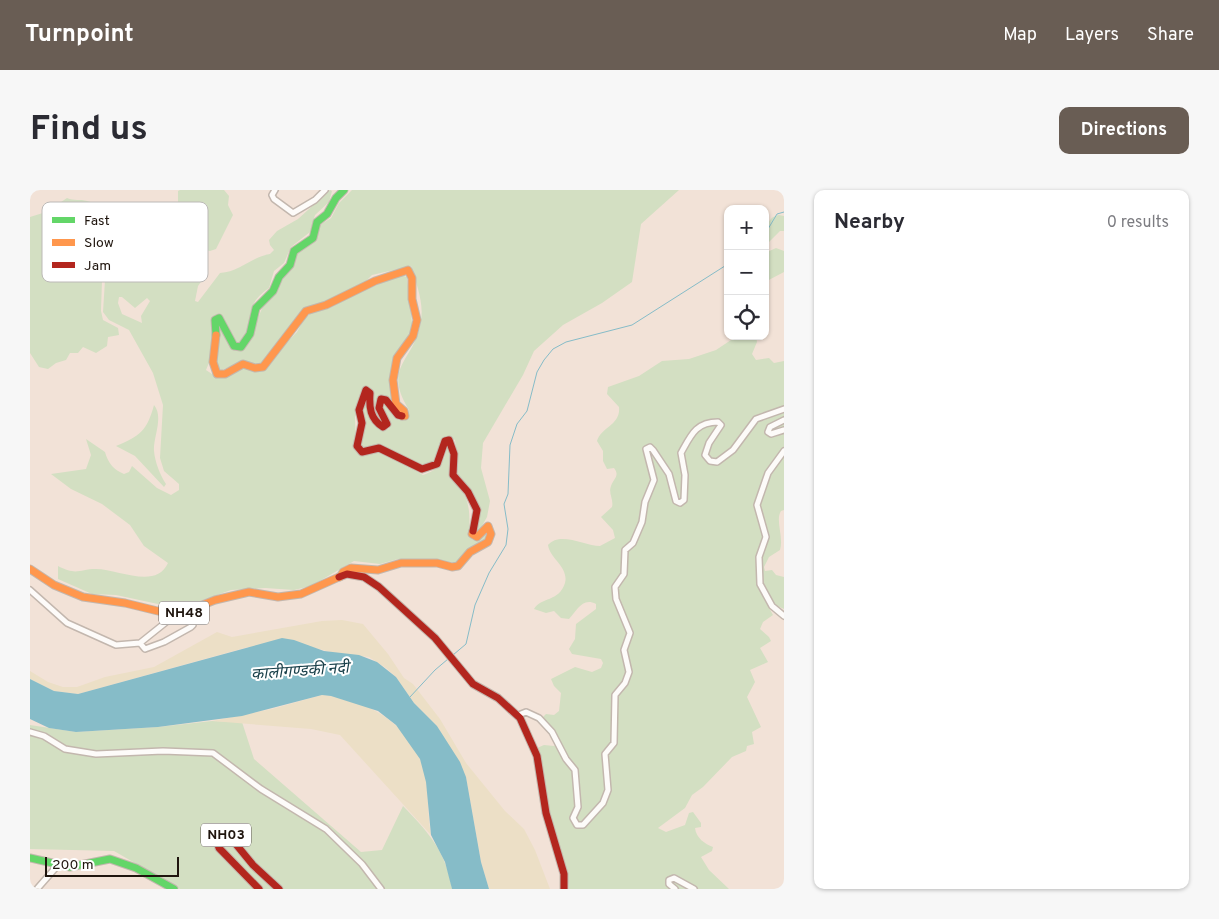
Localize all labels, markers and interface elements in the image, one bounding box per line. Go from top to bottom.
text: Turnpoint [25,20,134,50]
text: Map [1003,24,1037,47]
text: Layers [1065,24,1119,47]
text: Share [1147,24,1194,47]
button: Directions [1059,107,1189,154]
text: Find us [30,108,148,152]
legend [42,202,208,282]
map controls [724,205,769,340]
button: + [724,205,769,250]
text: Nearby [834,209,905,236]
text: Fast [84,213,110,230]
text: 0 results [1107,213,1169,233]
text: Slow [84,235,114,252]
button: − [724,250,769,295]
text: Jam [84,258,111,275]
button: locate [724,295,769,340]
road number: NH48 [159,602,209,624]
water label: कालीगण्डकी नदी [250,657,353,685]
road number: NH03 [201,824,251,846]
scale bar [45,854,179,877]
text: 200 m [52,857,94,874]

